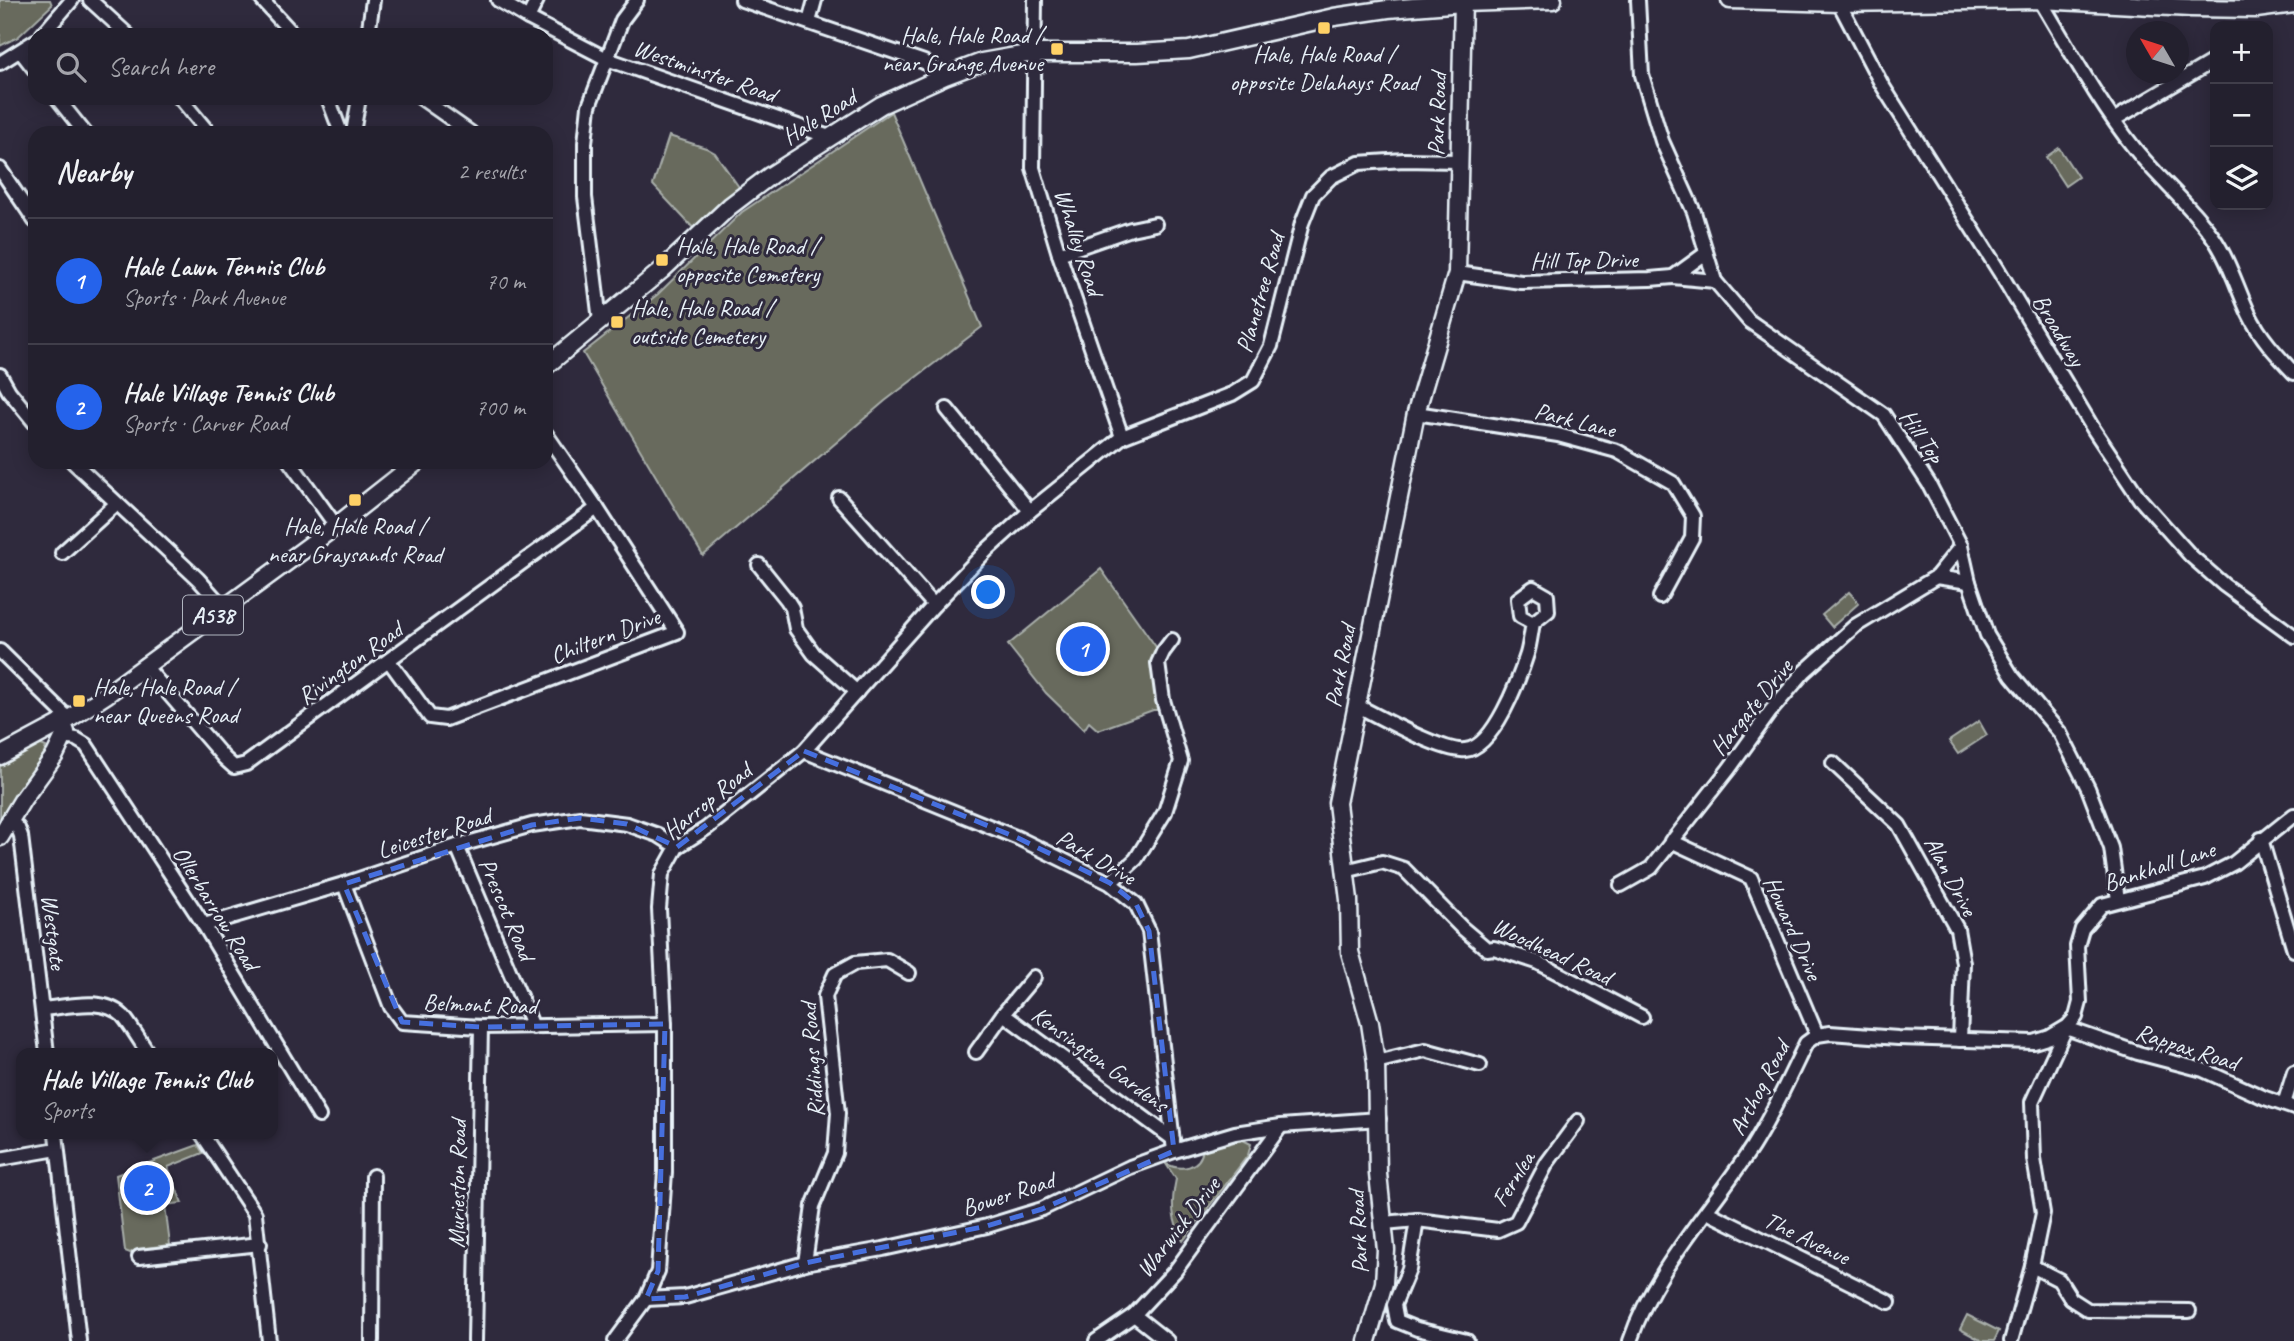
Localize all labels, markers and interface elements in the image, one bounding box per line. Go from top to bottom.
place label: Hale, Hale Road / near Grange Avenue [882,20,1048,78]
marker: Hale, Hale Road / opposite Delahays Road [1316,20,1332,36]
north arrow [2126,21,2189,84]
map controls [2210,21,2273,210]
button: + [2210,21,2273,84]
search box [28,28,553,105]
street label: Westminster Road [630,33,784,111]
place label: Hale, Hale Road / opposite Delahays Road [1230,39,1422,97]
marker: Hale, Hale Road / near Grange Avenue [1049,41,1065,57]
icon: search [52,48,90,86]
text: Search here [108,50,214,83]
street label: Park Road [1421,68,1454,156]
street label: Hale Road [776,81,865,151]
button: − [2210,84,2273,147]
button: layers [2210,147,2273,210]
text: Nearby [56,153,132,191]
text: 2 results [458,157,525,186]
street label: Whalley Road [1048,185,1111,303]
street label: Planetree Road [1229,226,1292,356]
place label: Hale, Hale Road / opposite Cemetery [676,231,823,289]
street label: Hill Top Drive [1530,244,1640,276]
text: Hale Lawn Tennis Club [123,250,324,283]
marker: Hale, Hale Road / opposite Cemetery [654,252,670,268]
text: 1 [74,267,84,296]
text: 70 m [486,267,525,296]
text: Sports · Park Avenue [123,283,285,312]
street label: Broadway [2026,288,2093,373]
place label: Hale, Hale Road / outside Cemetery [631,293,778,351]
marker: Hale, Hale Road / outside Cemetery [609,314,625,330]
text: Hale Village Tennis Club [123,376,334,409]
text: 2 [74,393,84,422]
text: 700 m [476,393,525,422]
street label: Park Lane [1531,395,1621,445]
street label: Hill Top [1893,403,1952,470]
text: Sports · Carver Road [123,409,288,438]
marker: Hale, Hale Road / near Graysands Road [347,492,363,508]
place label: Hale, Hale Road / near Graysands Road [268,511,446,569]
your location [971,575,1005,609]
road number: A538 [183,596,243,635]
street label: Chiltern Drive [546,601,666,671]
street label: Rivington Road [292,613,411,711]
street label: Park Road [1317,619,1363,710]
pin: 1 [1060,623,1106,675]
street label: Hargate Drive [1703,651,1800,761]
place label: Hale, Hale Road / near Queens Road [93,672,242,730]
marker: Hale, Hale Road / near Queens Road [71,693,87,709]
street label: Harrop Road [656,754,760,846]
street label: Leicester Road [373,799,498,865]
street label: Park Drive [1051,822,1143,893]
street label: Alan Drive [1918,831,1985,923]
street label: Bankhall Lane [2099,833,2221,898]
street label: Ollerbarrow Road [166,840,268,979]
street label: Prescot Road [472,853,543,968]
street label: Howard Drive [1757,871,1830,987]
street label: Westgate [35,893,74,973]
street label: Woodhead Road [1487,910,1620,993]
street label: Belmont Road [423,987,541,1021]
street label: Riddings Road [793,998,831,1118]
street label: Kensington Gardens [1026,999,1176,1120]
street label: Rappax Road [2132,1016,2245,1079]
street label: Arthog Road [1722,1033,1798,1140]
popup [16,1048,278,1139]
text: Hale Village Tennis Club [42,1063,252,1096]
text: Sports [42,1096,93,1125]
street label: Murieston Road [441,1116,473,1248]
street label: Fernlea [1485,1144,1543,1212]
pin: 2 [124,1162,170,1214]
street label: Bower Road [958,1164,1062,1223]
street label: Warwick Drive [1129,1169,1228,1283]
street label: Park Road [1341,1186,1375,1275]
street label: The Avenue [1759,1204,1857,1272]

